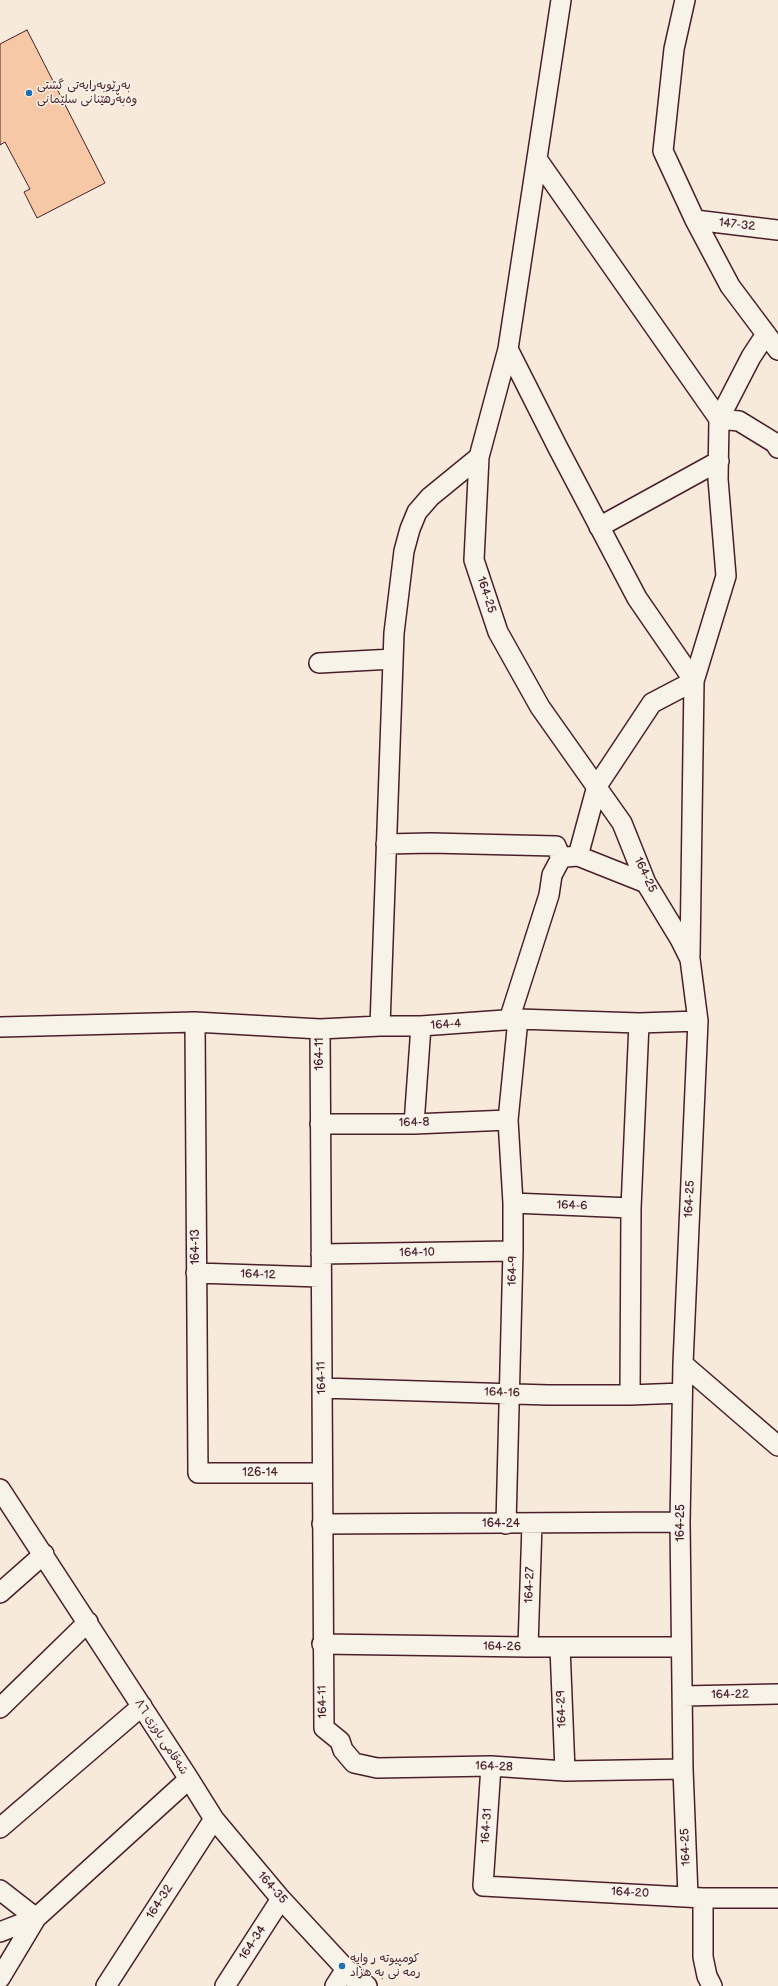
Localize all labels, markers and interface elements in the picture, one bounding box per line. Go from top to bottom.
place label: بەڕێوبەرایەتی گشتی وەبەرهێنانی سلێمانی [37,79,137,107]
marker: بەڕێوبەرایەتی گشتی وەبەرهێنانی سلێمانی [24,88,34,98]
street label: 147-32 [718,216,756,234]
street label: 164-25 [473,575,499,615]
street label: 164-25 [631,855,659,895]
street label: 164-4 [430,1017,462,1033]
street label: 164-11 [313,1038,327,1070]
street label: 164-8 [399,1116,429,1130]
street label: 164-25 [682,1180,698,1218]
street label: 164-6 [556,1198,588,1214]
street label: 164-13 [189,1229,203,1265]
street label: 164-10 [399,1245,435,1261]
street label: 164-9 [506,1256,520,1286]
street label: 164-12 [240,1267,276,1283]
street label: 164-11 [315,1361,329,1395]
street label: 164-16 [484,1385,520,1401]
street label: 126-14 [242,1466,278,1480]
street label: 164-25 [674,1504,688,1542]
street label: 164-24 [482,1517,520,1531]
street label: 164-27 [522,1566,538,1604]
street label: 164-26 [483,1639,521,1655]
street label: 164-11 [316,1685,330,1719]
street label: 164-22 [711,1687,749,1703]
street label: 164-29 [554,1690,570,1728]
street label: شەقامی باوزی ٨٦ [131,1696,191,1778]
street label: 164-28 [475,1759,513,1775]
street label: 164-31 [479,1808,495,1844]
street label: 164-25 [678,1828,694,1866]
street label: 164-35 [254,1869,290,1907]
street label: 164-32 [144,1882,176,1922]
street label: 164-20 [611,1885,649,1901]
street label: 164-34 [237,1923,269,1963]
place label: کومپیوته ر وایه رمه نی به هزاد [350,1952,421,1980]
marker: کومپیوته ر وایه رمه نی به هزاد [337,1961,347,1971]

